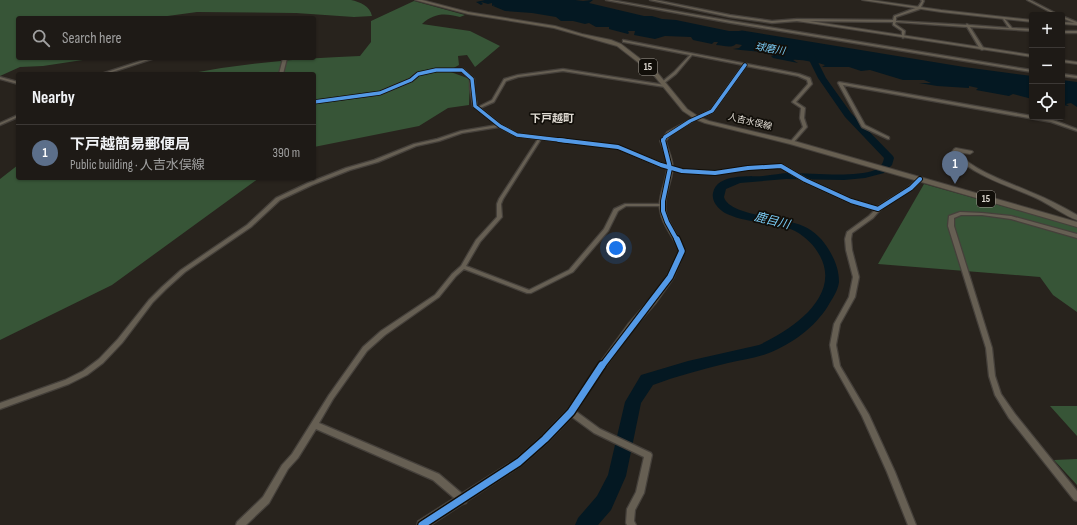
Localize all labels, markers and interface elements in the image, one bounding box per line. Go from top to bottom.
map controls [1029,12,1065,120]
button: + [1029,12,1065,48]
search box [16,16,316,60]
icon: search [30,27,52,49]
text: Search here [62,29,122,48]
water label: 球磨川 [754,41,787,57]
button: − [1029,48,1065,84]
road number: 15 [639,59,657,75]
button: locate [1029,84,1065,120]
text: Nearby [32,88,75,108]
district label: 下戸越町 [530,112,574,125]
street label: 人吉水俣線 [727,112,774,133]
text: 下戸越簡易郵便局 [70,135,190,154]
text: 1 [42,145,48,161]
text: 390 m [273,145,300,161]
pin: 1 [942,151,968,184]
text: Public building · 人吉水俣線 [70,157,205,173]
road number: 15 [977,191,995,207]
water label: 鹿目川 [753,209,793,233]
your location [606,238,626,258]

